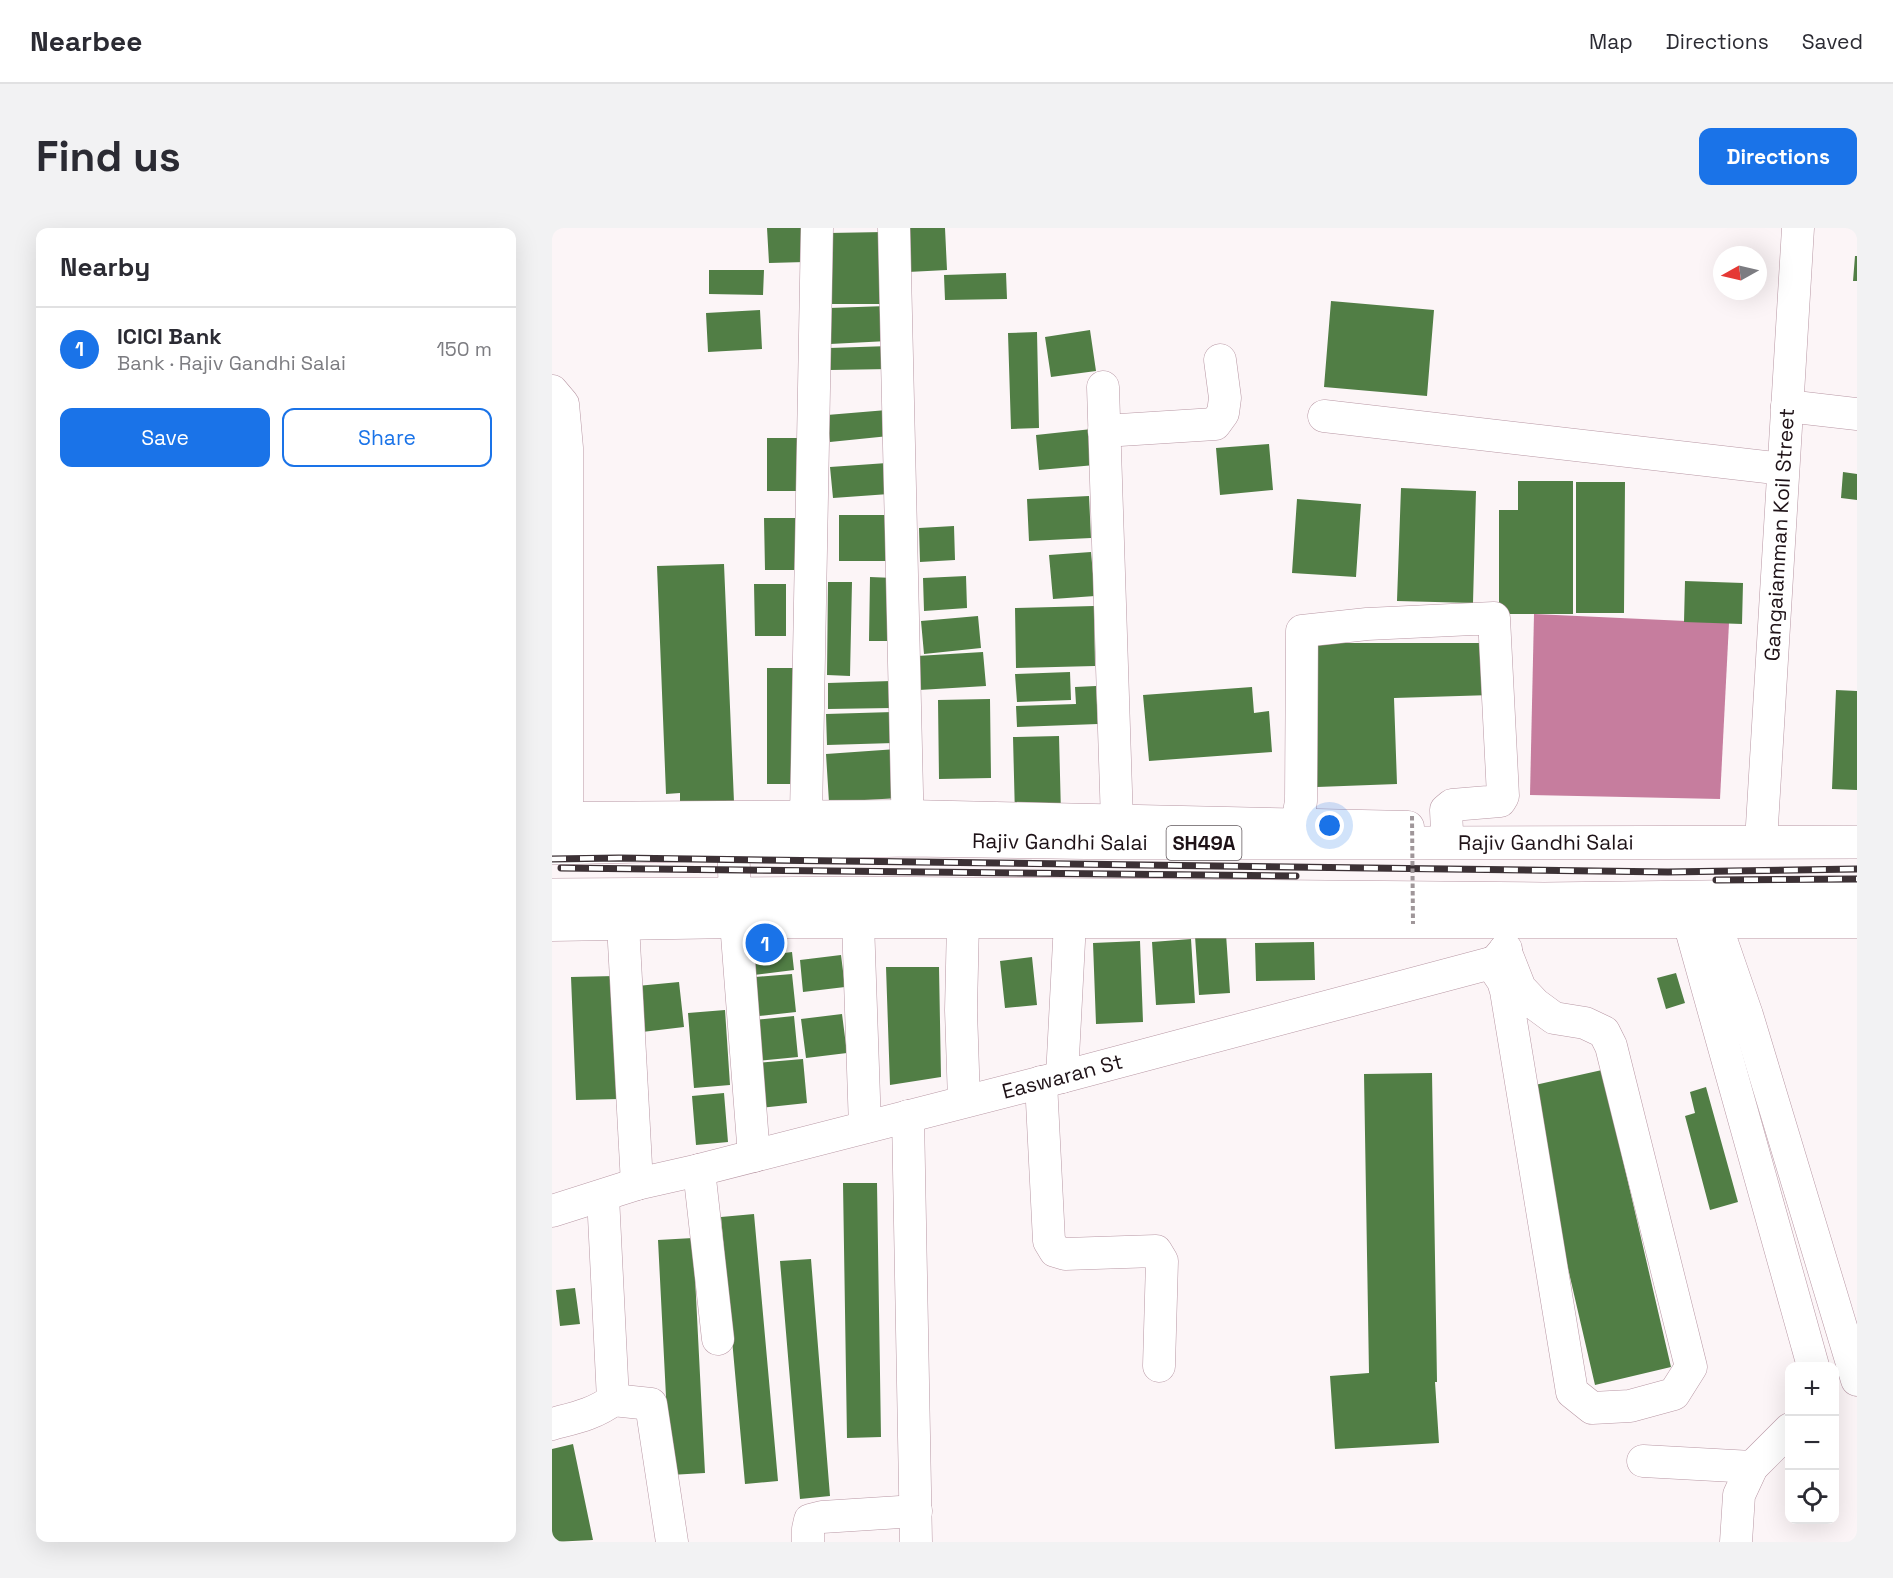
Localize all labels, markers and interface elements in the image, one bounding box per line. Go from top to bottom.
text: Nearbee [30,23,142,59]
text: Map [1589,28,1633,55]
text: Directions [1666,28,1769,55]
text: Saved [1802,28,1863,55]
button: Directions [1699,128,1857,185]
text: Find us [36,130,181,183]
north arrow [1713,246,1767,300]
text: Nearby [60,250,150,284]
text: ICICI Bank [117,322,222,350]
text: 1 [75,336,84,362]
text: 150 m [437,336,492,362]
text: Bank · Rajiv Gandhi Salai [117,350,346,376]
street label: Gangaiamman Koil Street [1758,407,1800,662]
button: Save [60,408,270,467]
button: Share [282,408,492,467]
your location [1315,811,1344,840]
road number: SH49A [1166,826,1242,860]
street label: Rajiv Gandhi Salai [972,827,1148,856]
street label: Rajiv Gandhi Salai [1458,829,1634,856]
pin: 1 [746,920,784,966]
street label: Easwaran St [999,1047,1126,1105]
map controls [1785,1362,1839,1524]
button: + [1785,1362,1839,1416]
button: − [1785,1416,1839,1470]
button: locate [1785,1470,1839,1524]

